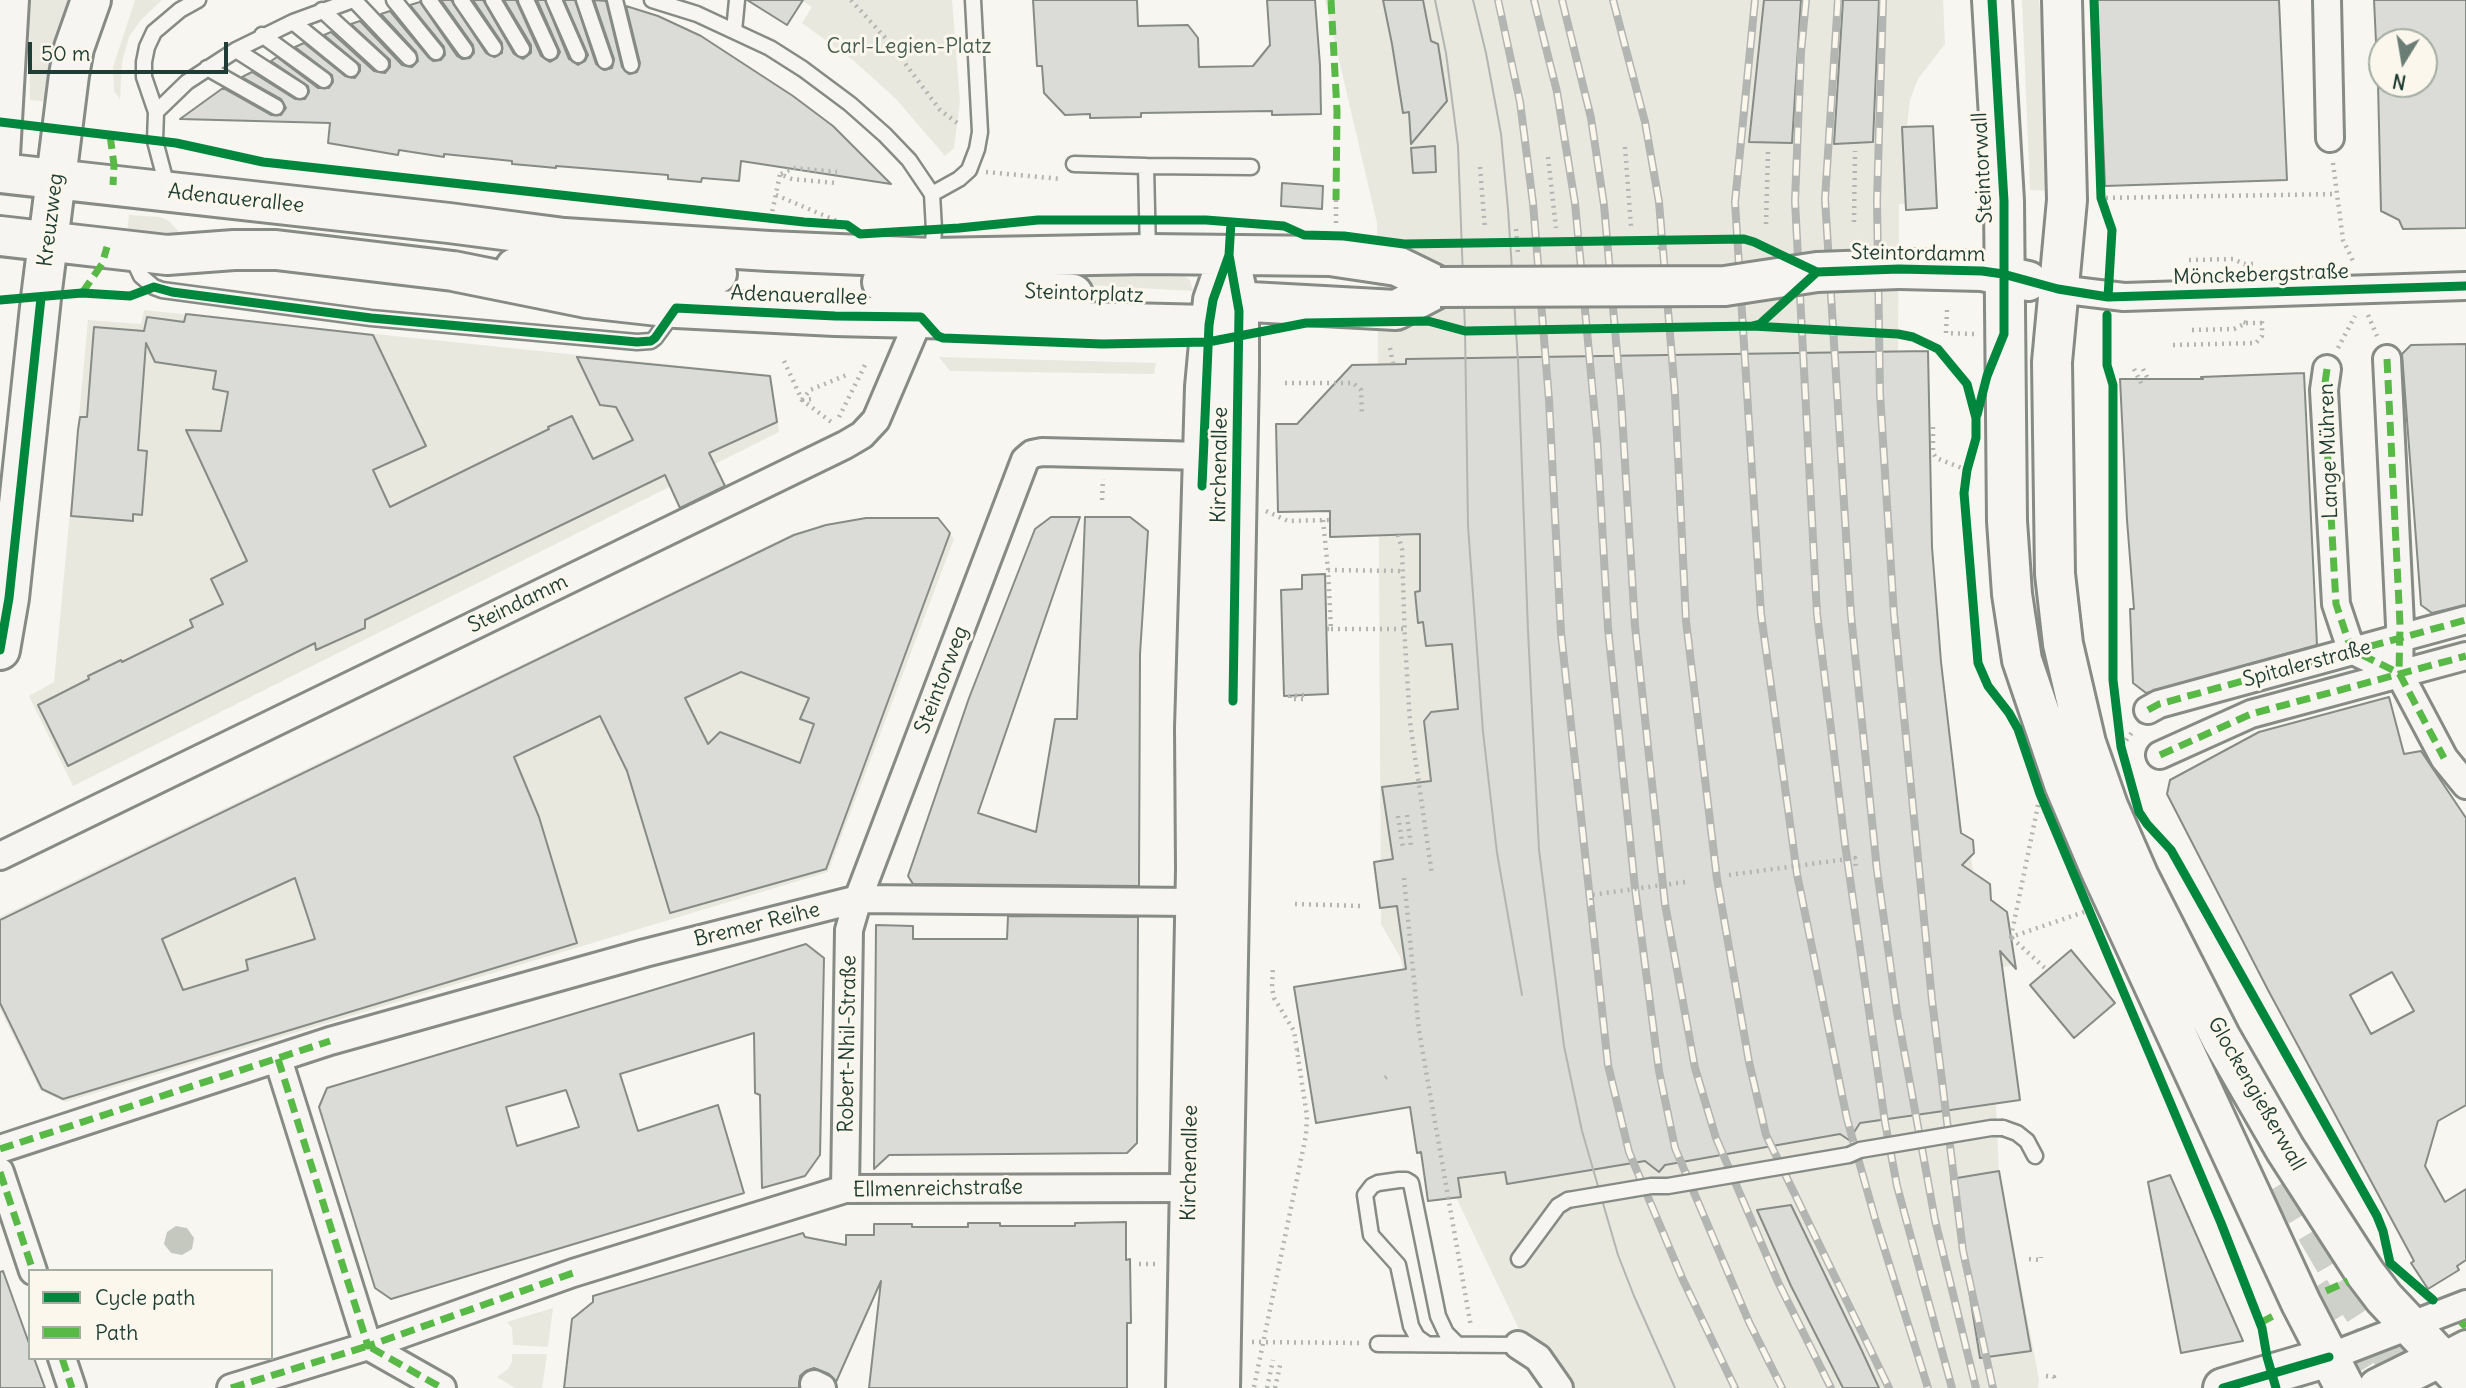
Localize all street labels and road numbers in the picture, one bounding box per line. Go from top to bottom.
street label: Steintorwall [1967,112,1999,224]
street label: Kreuzweg [33,172,69,268]
street label: Adenauerallee [167,179,305,219]
street label: Steintordamm [1851,240,1985,268]
street label: Mönckebergstraße [2173,259,2349,291]
street label: Steintorplatz [1024,279,1144,309]
street label: Adenauerallee [730,281,868,311]
street label: Lange Mühren [2314,383,2344,519]
street label: Kirchenallee [1206,407,1234,523]
street label: Steindamm [464,569,572,639]
street label: Steintorweg [910,623,974,737]
street label: Spitalerstraße [2240,635,2374,693]
street label: Bremer Reihe [692,897,822,953]
street label: Robert-Nhil-Straße [834,955,862,1133]
street label: Glockengießerwall [2202,1013,2310,1175]
street label: Kirchenallee [1176,1105,1204,1221]
street label: Ellmenreichstraße [853,1175,1023,1203]

